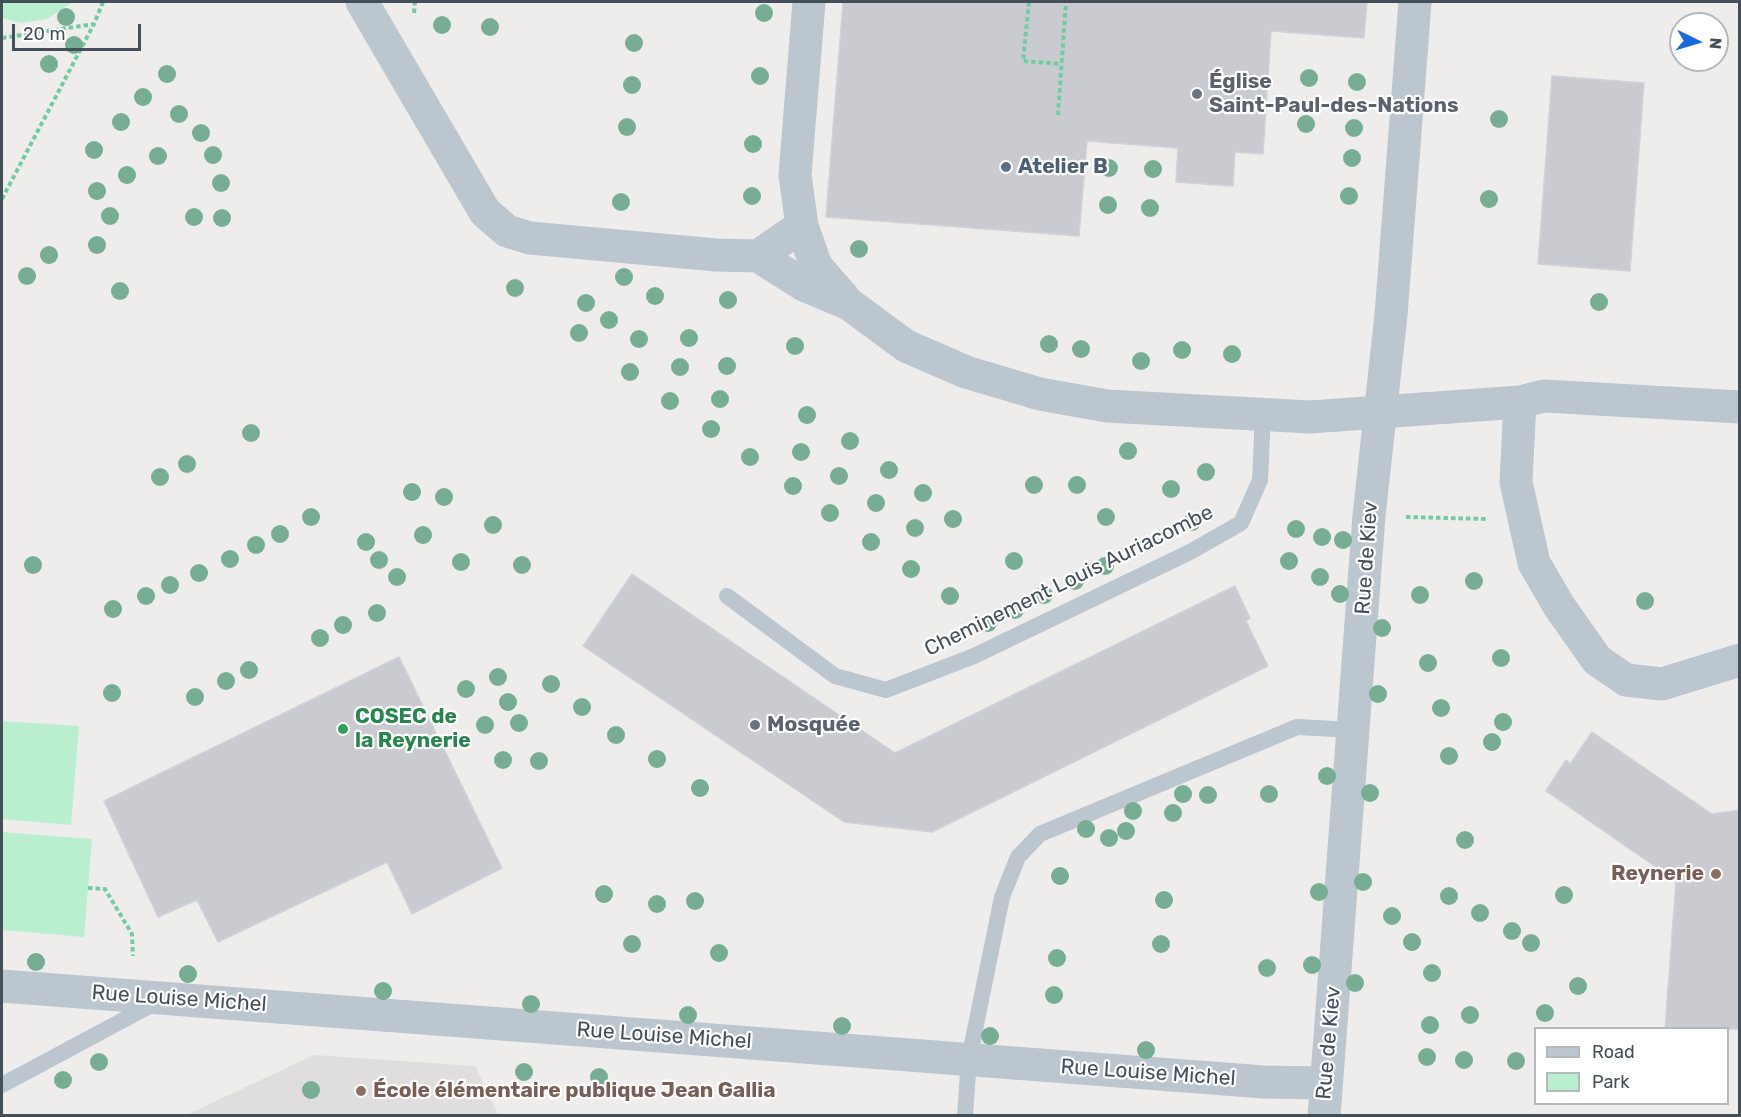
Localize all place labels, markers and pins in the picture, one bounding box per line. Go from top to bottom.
place label: Église Saint-Paul-des-Nations [1209,69,1459,119]
marker: Église Saint-Paul-des-Nations [1190,87,1204,101]
place label: Atelier B [1018,154,1108,180]
marker: Atelier B [999,160,1013,174]
place label: COSEC de la Reynerie [355,704,471,754]
place label: Mosquée [767,712,860,738]
marker: Mosquée [748,718,762,732]
marker: COSEC de la Reynerie [336,722,350,736]
place label: Reynerie [1611,861,1704,887]
marker: Reynerie [1709,867,1723,881]
place label: École élémentaire publique Jean Gallia [373,1078,776,1104]
marker: École élémentaire publique Jean Gallia [354,1084,368,1098]

